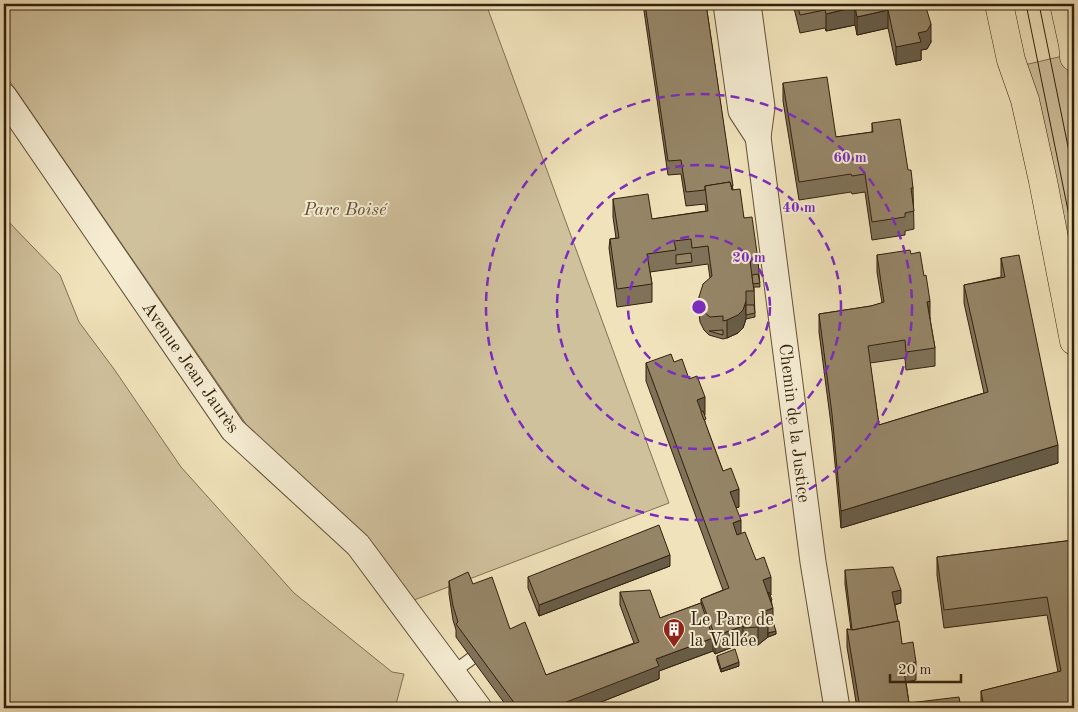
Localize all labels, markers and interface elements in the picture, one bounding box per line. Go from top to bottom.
text: 60 m [833,151,867,166]
park label: Parc Boisé [303,201,388,219]
text: 40 m [782,201,816,216]
text: 20 m [732,251,766,266]
centre of rings [690,298,708,316]
street label: Avenue Jean Jaurès [138,299,242,437]
street label: Chemin de la Justice [775,343,813,504]
place label: Le Parc de la Vallée [690,611,774,650]
building icon: Le Parc de la Vallée [662,617,686,648]
scale bar [890,652,962,684]
text: 20 m [898,663,932,678]

